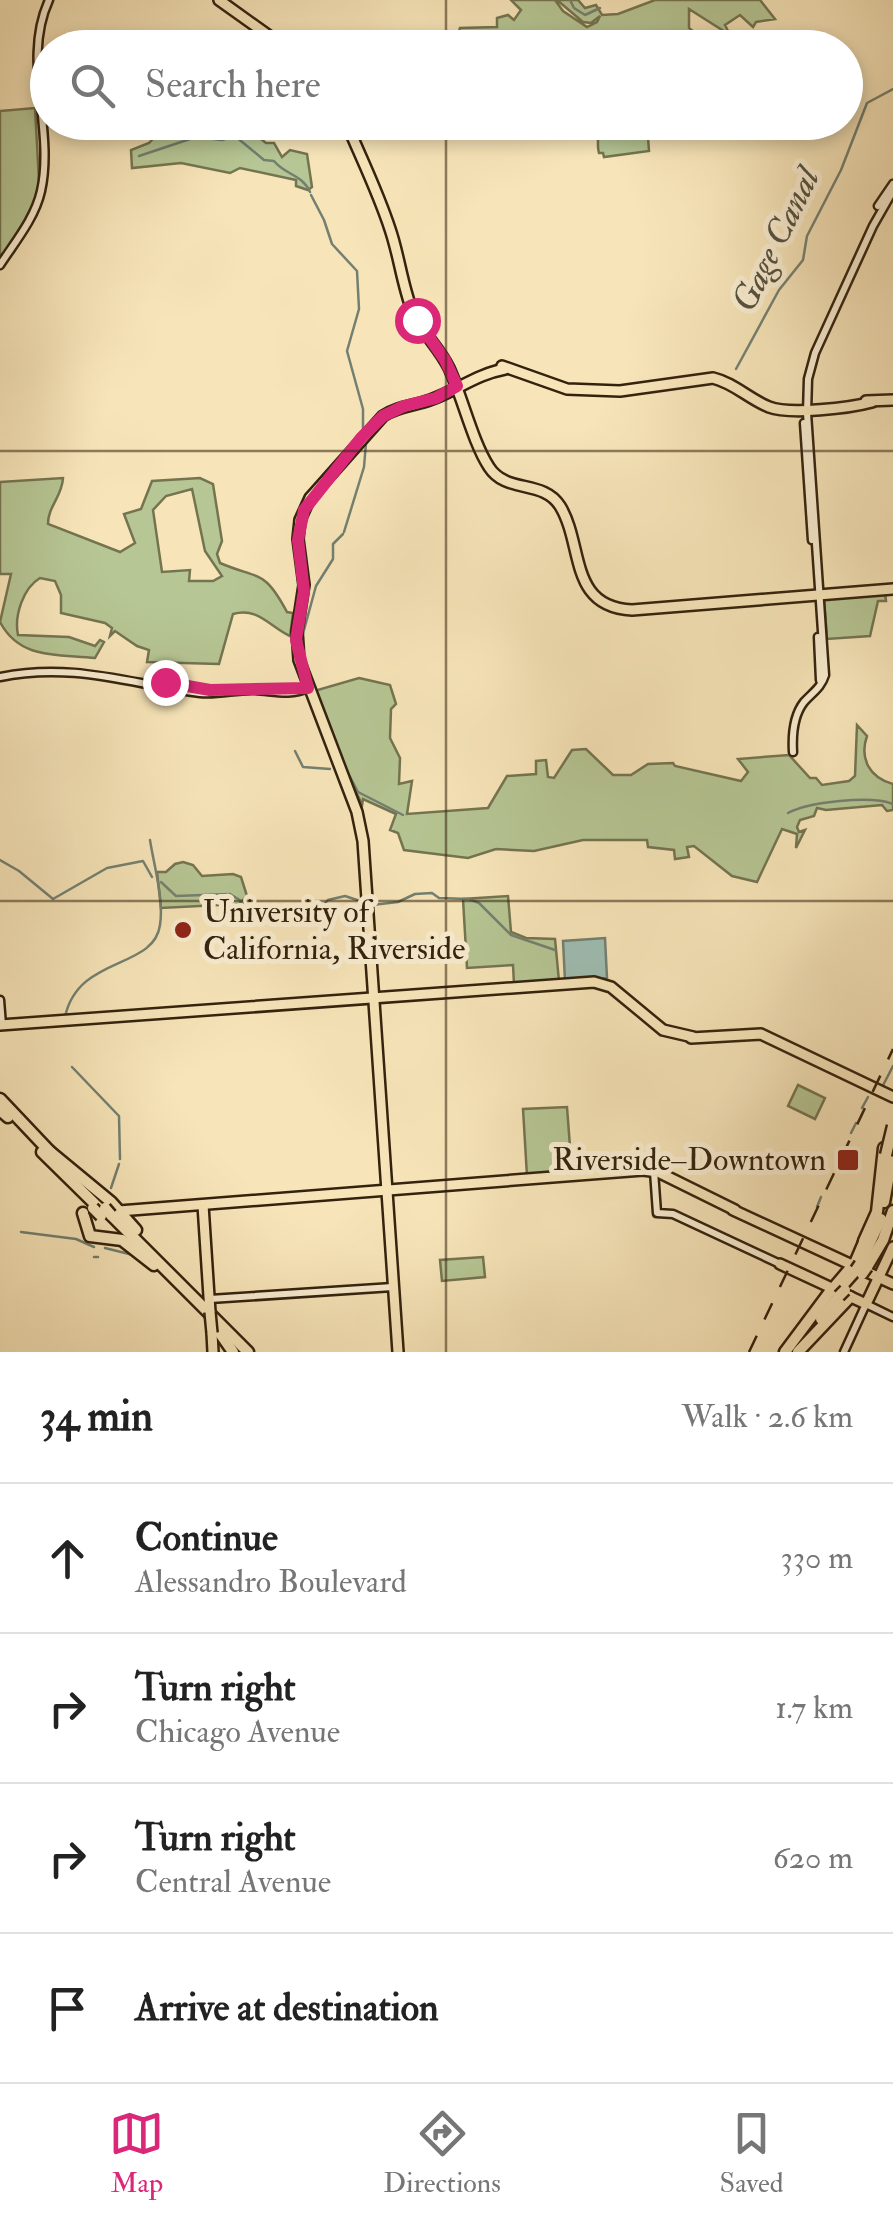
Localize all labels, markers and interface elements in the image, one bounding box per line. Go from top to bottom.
search box [30,30,863,140]
icon: search [65,58,120,113]
text: Search here [145,61,321,109]
water label: Gage Canal [722,158,831,319]
route start [395,298,441,344]
route end [143,660,189,706]
place label: University of California, Riverside [203,892,465,969]
marker: University of California, Riverside [172,919,194,941]
place label: Riverside–Downtown [552,1140,826,1180]
marker: Riverside–Downtown [835,1147,861,1173]
text: 34 min [40,1391,153,1443]
text: Walk · 2.6 km [681,1397,853,1437]
text: Continue [135,1514,278,1562]
icon: ahead [40,1531,95,1586]
text: 330 m [780,1538,853,1578]
text: Alessandro Boulevard [135,1562,407,1602]
text: Turn right [135,1664,296,1712]
icon: right [40,1681,95,1736]
text: 1.7 km [775,1688,853,1728]
text: Chicago Avenue [135,1712,340,1752]
text: Turn right [135,1814,296,1862]
icon: right [40,1831,95,1886]
text: 620 m [773,1838,853,1878]
text: Central Avenue [135,1862,331,1902]
icon: arrive [40,1981,95,2036]
text: Arrive at destination [135,1984,439,2032]
tab: Map [109,2106,164,2201]
tab: Directions [383,2106,501,2201]
tab: Saved [720,2106,784,2201]

